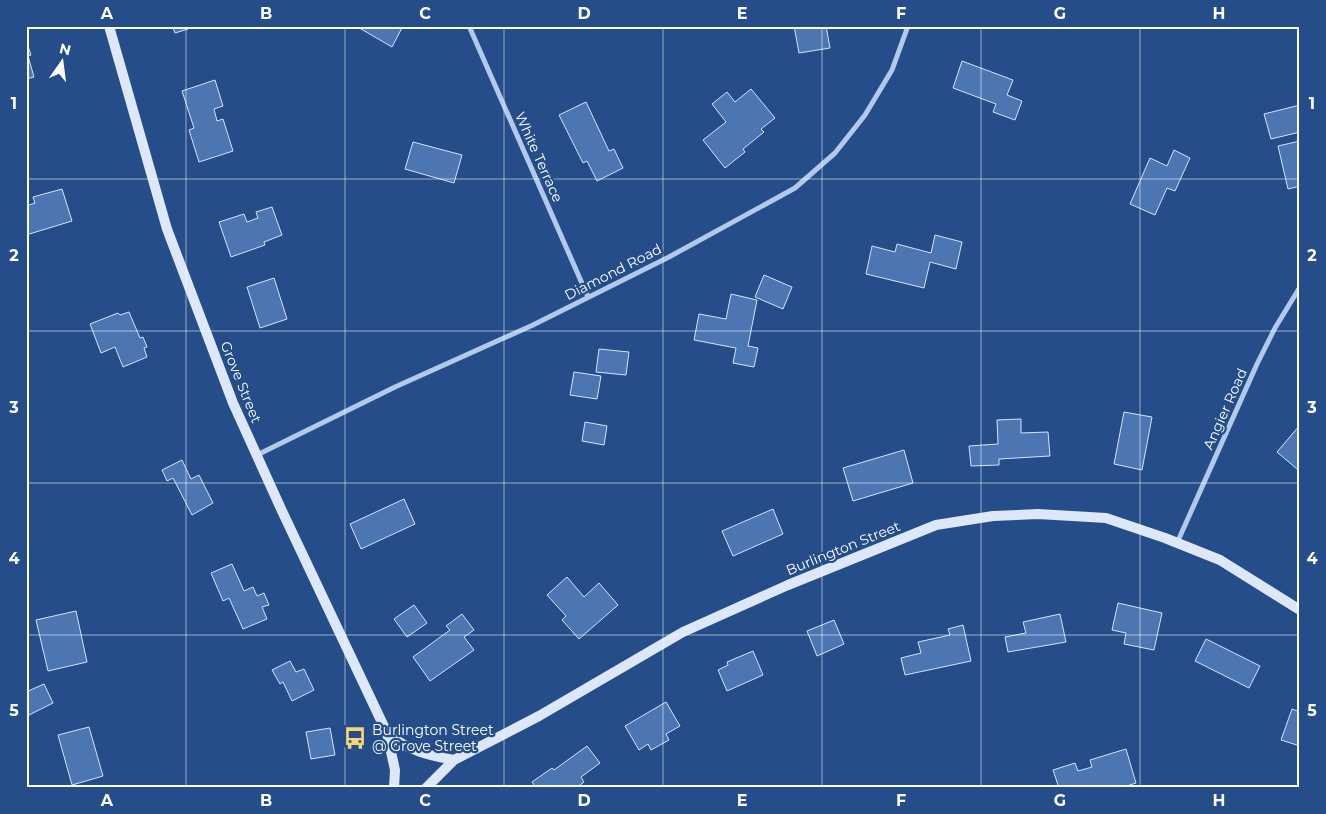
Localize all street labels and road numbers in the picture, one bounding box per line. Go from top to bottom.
street label: White Terrace [511,109,567,205]
street label: Diamond Road [561,240,665,304]
street label: Grove Street [216,338,266,426]
street label: Angier Road [1199,366,1251,452]
street label: Burlington Street [783,517,903,579]

